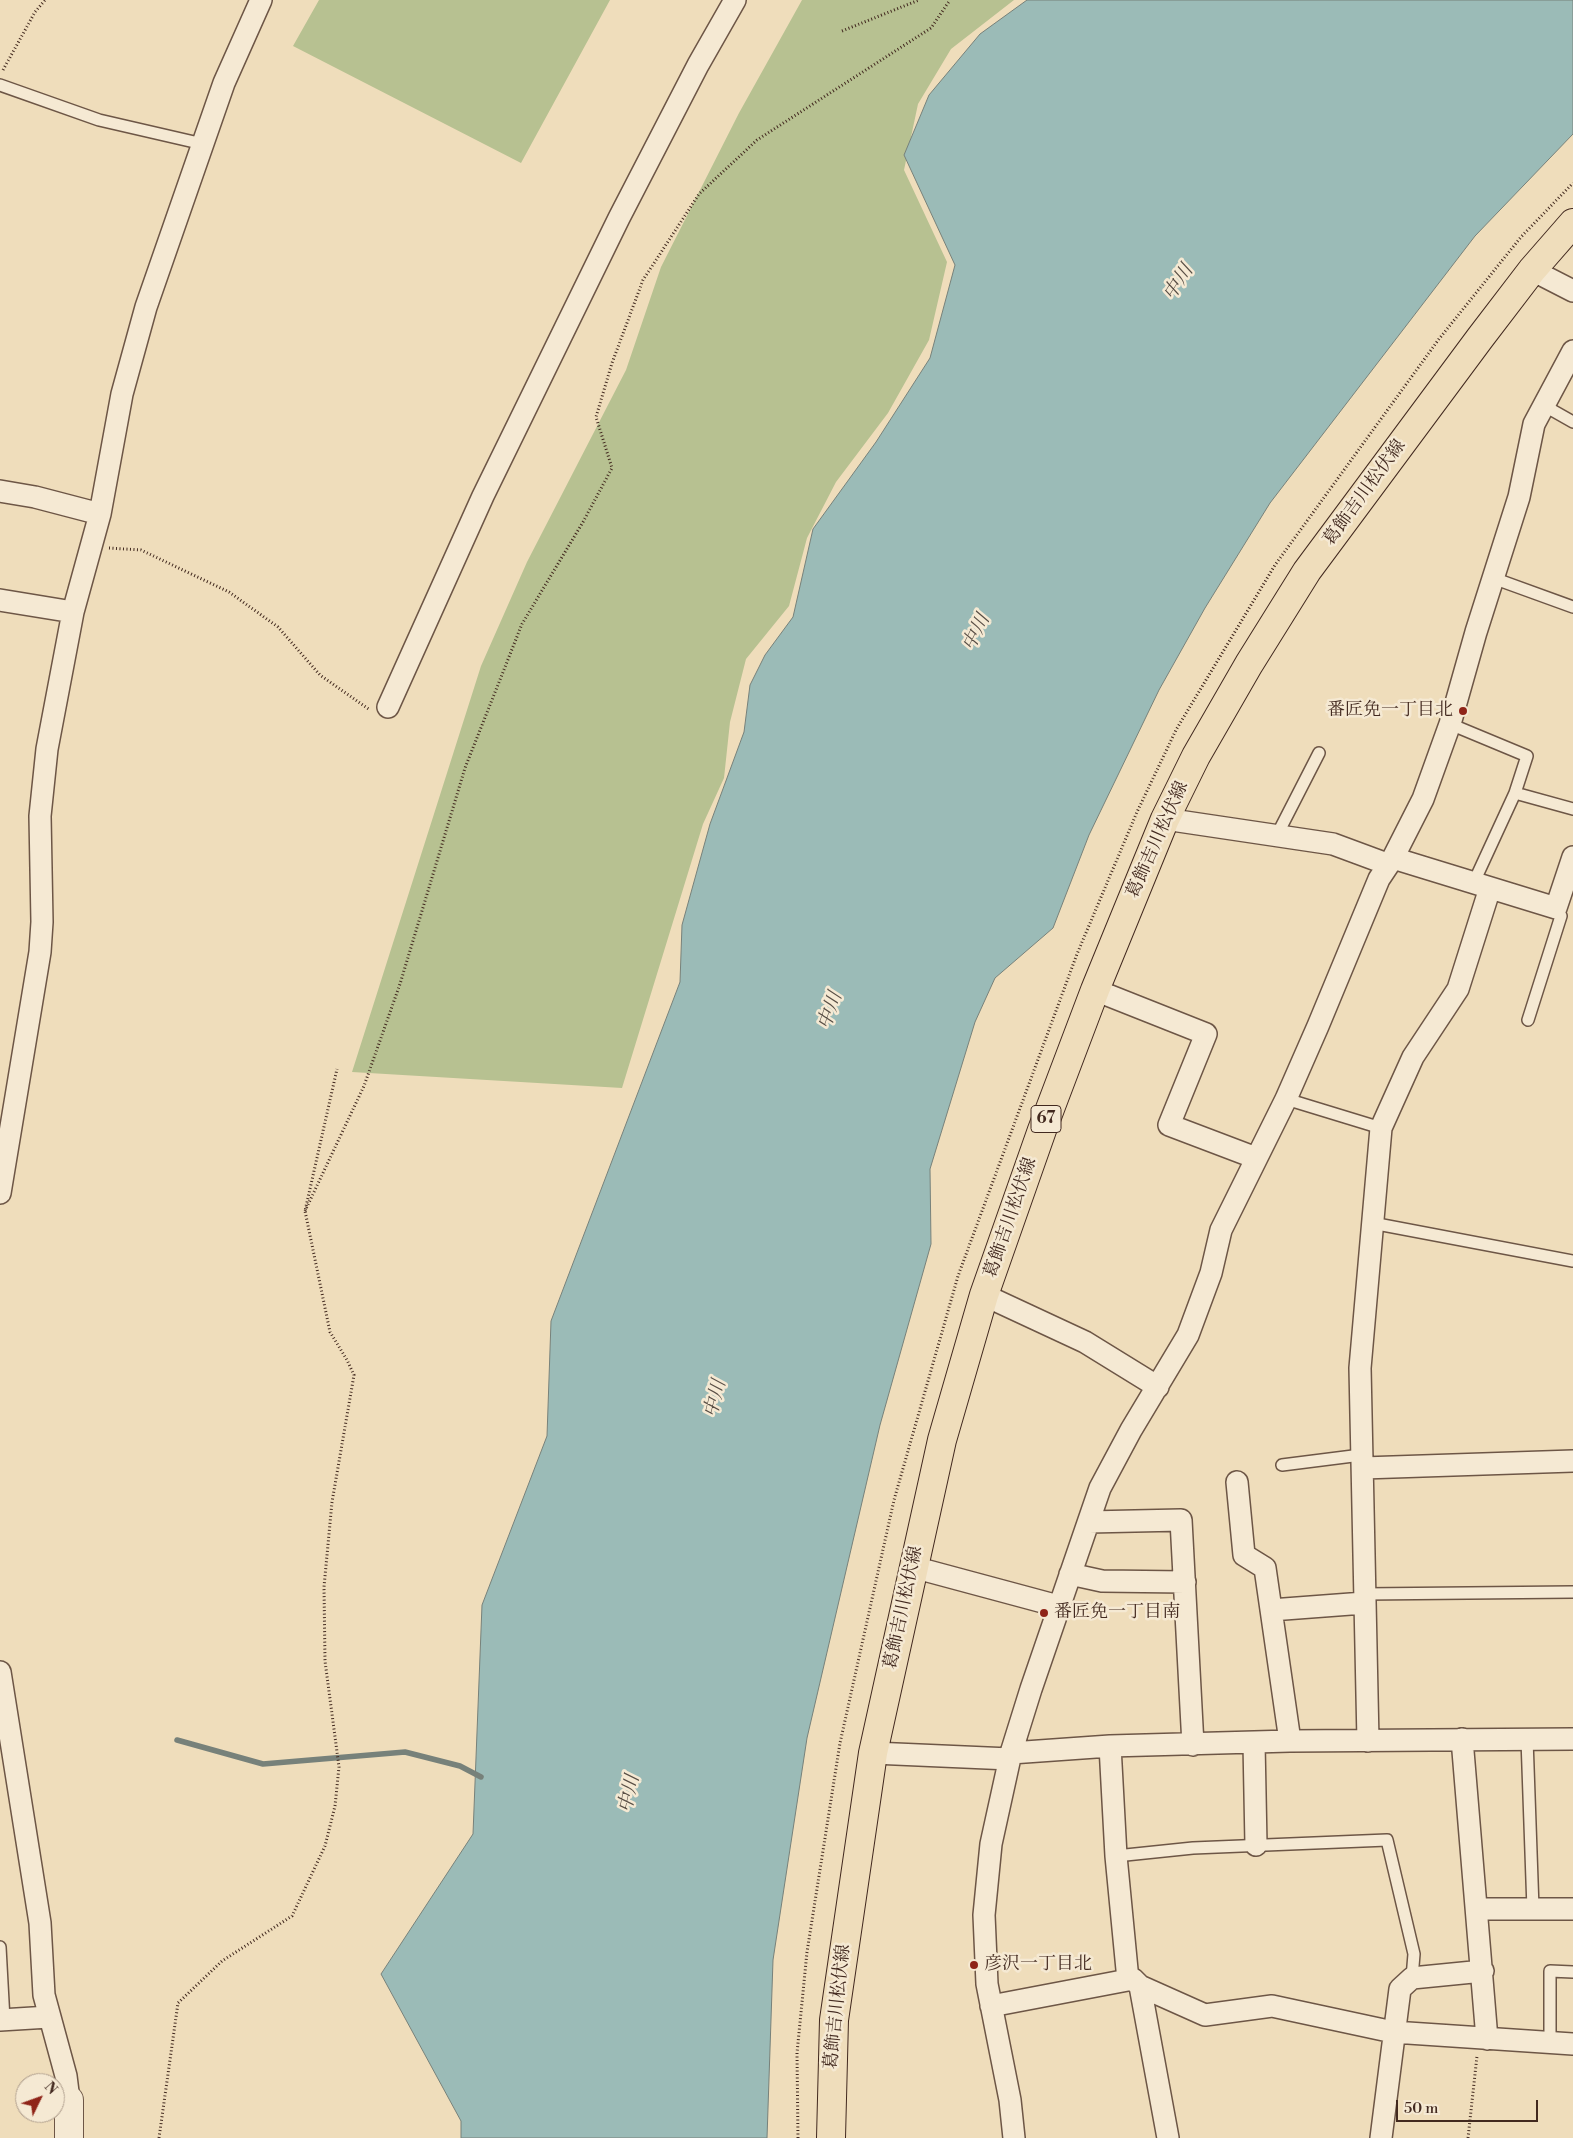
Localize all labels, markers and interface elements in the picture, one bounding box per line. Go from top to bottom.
water label: 中川 [1159,261,1199,305]
street label: 葛飾吉川松伏線 [1319,436,1411,550]
water label: 中川 [958,611,996,655]
place label: 番匠免一丁目北 [1327,700,1453,722]
marker: 番匠免一丁目北 [1457,705,1469,717]
street label: 葛飾吉川松伏線 [1123,778,1193,902]
water label: 中川 [814,989,848,1033]
road number: 67 [1031,1106,1061,1132]
street label: 葛飾吉川松伏線 [980,1155,1042,1281]
water label: 中川 [700,1378,732,1420]
street label: 葛飾吉川松伏線 [880,1544,928,1672]
place label: 番匠免一丁目南 [1054,1602,1180,1624]
marker: 番匠免一丁目南 [1038,1607,1050,1619]
water label: 中川 [615,1773,645,1815]
street label: 葛飾吉川松伏線 [821,1943,855,2071]
place label: 彦沢一丁目北 [984,1954,1092,1976]
marker: 彦沢一丁目北 [968,1959,980,1971]
north arrow [15,2073,65,2123]
text: N [40,2078,61,2099]
scale bar [1398,2090,1540,2122]
text: 50 m [1404,2099,1438,2118]

